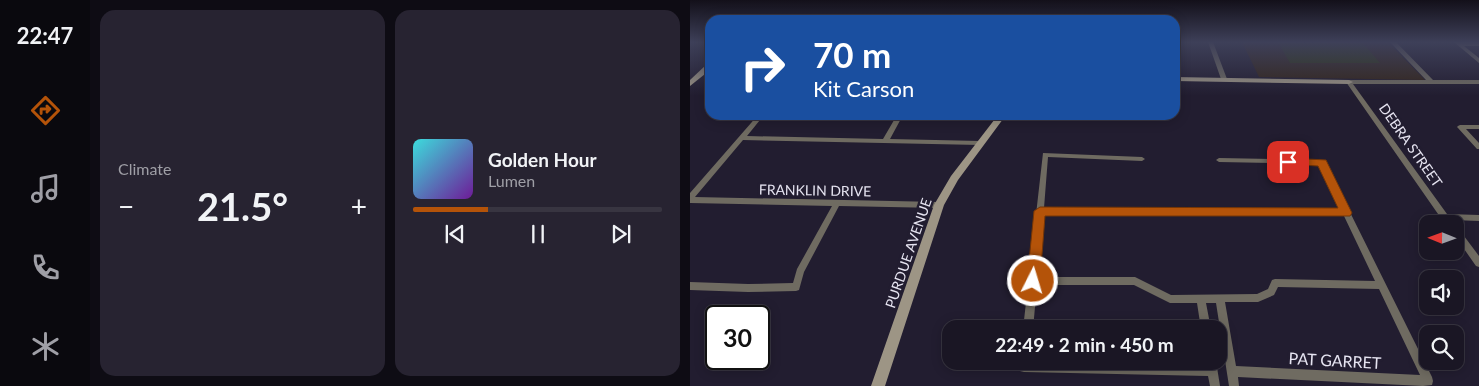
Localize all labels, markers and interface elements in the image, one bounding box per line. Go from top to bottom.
text: 22:47 [17,22,73,49]
text: 70 m [813,33,891,75]
icon: right [730,35,795,100]
text: Kit Carson [813,75,914,102]
icon: directions [28,93,63,128]
street label: DEBRA STREET [1376,100,1447,191]
pin [1267,141,1309,183]
text: Golden Hour [488,148,597,171]
icon: arrive [1274,148,1302,176]
text: Climate [118,159,171,178]
icon: music [28,171,63,206]
text: Lumen [488,171,535,190]
street label: FRANKLIN DRIVE [759,181,871,199]
text: 21.5° [197,183,288,229]
text: − [118,189,134,223]
text: + [351,189,367,223]
street label: PURDUE AVENUE [881,196,935,310]
north arrow [1419,215,1464,260]
map controls [1419,215,1464,370]
icon: previous [441,220,469,248]
icon: pause [524,220,552,248]
icon: next [607,220,635,248]
icon: phone [28,250,63,285]
position arrow [1006,254,1058,306]
button: sound [1419,270,1464,315]
speed limit sign: 30 [705,305,770,370]
button: search [1419,325,1464,370]
icon: climate [28,329,63,364]
text: 22:49 · 2 min · 450 m [995,333,1174,356]
street label: PAT GARRET [1288,348,1382,372]

